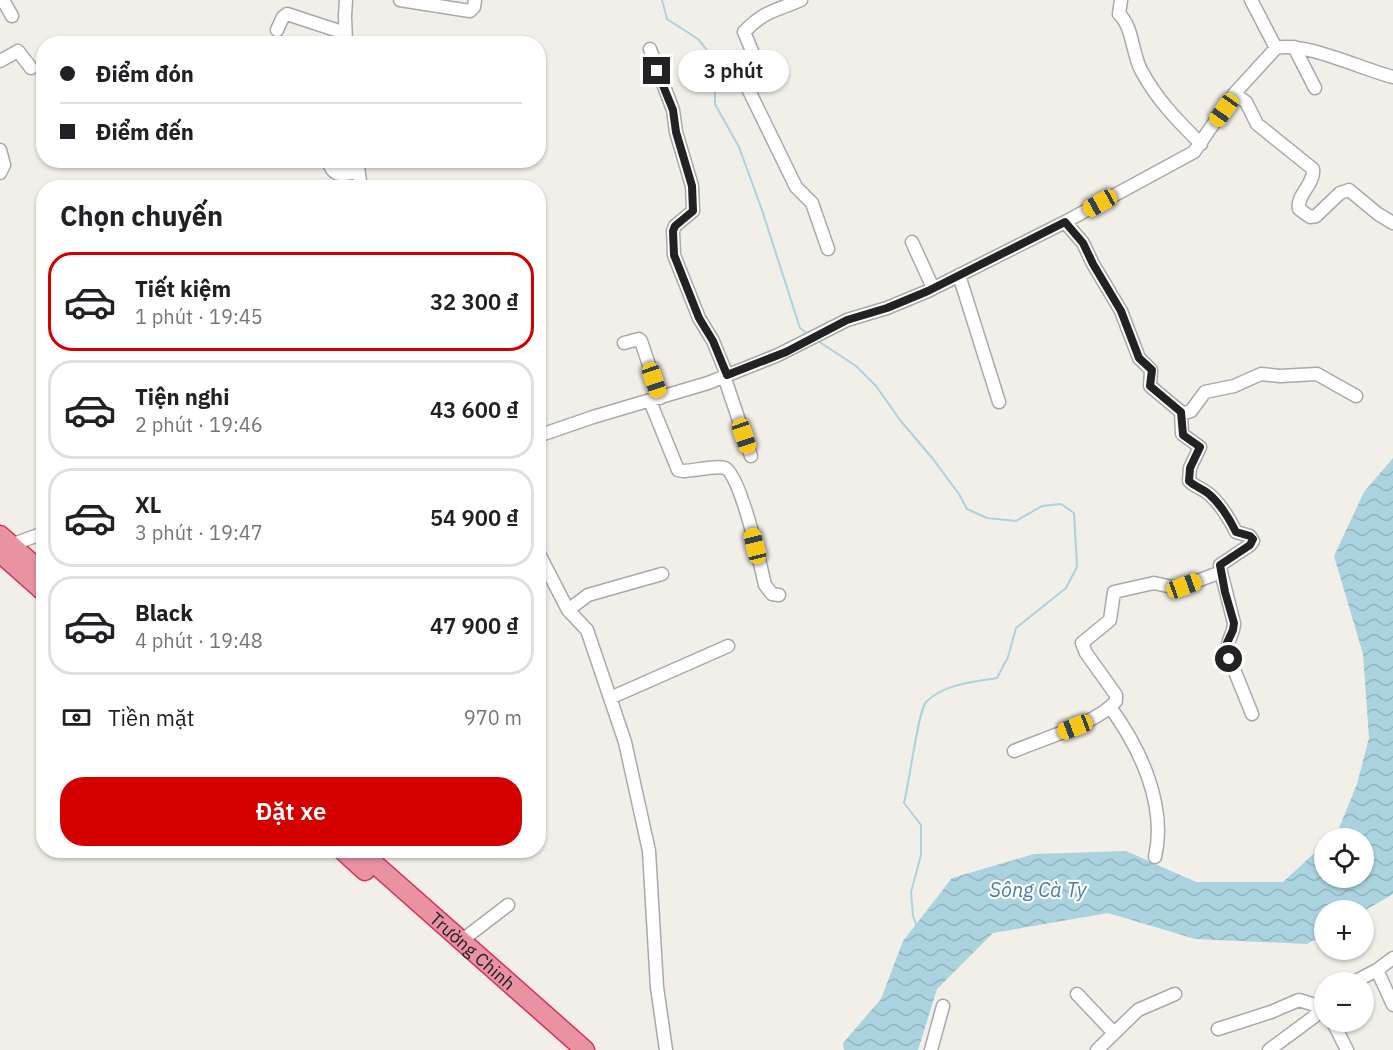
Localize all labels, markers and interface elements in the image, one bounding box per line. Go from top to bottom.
callout: 3 phút [678,50,789,92]
route end [643,57,670,84]
text: 3 phút [704,57,763,84]
text: Điểm đón [96,59,194,88]
car [1206,90,1242,130]
text: Điểm đến [96,117,194,146]
car [1080,186,1120,220]
text: Chọn chuyến [60,198,223,233]
text: Tiết kiệm [135,274,231,303]
icon: car [63,275,117,329]
text: 32 300 ₫ [430,287,519,316]
text: 1 phút · 19:45 [135,303,263,330]
car [640,360,668,400]
text: Tiện nghi [135,382,229,411]
icon: car [63,383,117,437]
text: 43 600 ₫ [430,395,519,424]
text: 2 phút · 19:46 [135,411,263,438]
car [730,416,758,456]
text: XL [135,490,161,519]
icon: car [63,491,117,545]
text: 54 900 ₫ [430,503,519,532]
text: 3 phút · 19:47 [135,519,263,546]
car [742,526,768,566]
car [1164,571,1204,601]
text: Black [135,598,193,627]
icon: car [63,599,117,653]
text: 47 900 ₫ [430,611,519,640]
text: 4 phút · 19:48 [135,627,263,654]
route start [1215,645,1242,672]
icon: cash [60,701,93,734]
text: Tiền mặt [108,703,195,732]
text: 970 m [464,704,522,731]
car [1055,712,1095,742]
button: Đặt xe [60,777,522,846]
map controls [1314,828,1374,1032]
button: locate [1314,828,1374,888]
water label: Sông Cà Ty [990,876,1088,903]
button: + [1314,900,1374,960]
street label: Trường Chinh [425,907,520,995]
button: − [1314,972,1374,1032]

